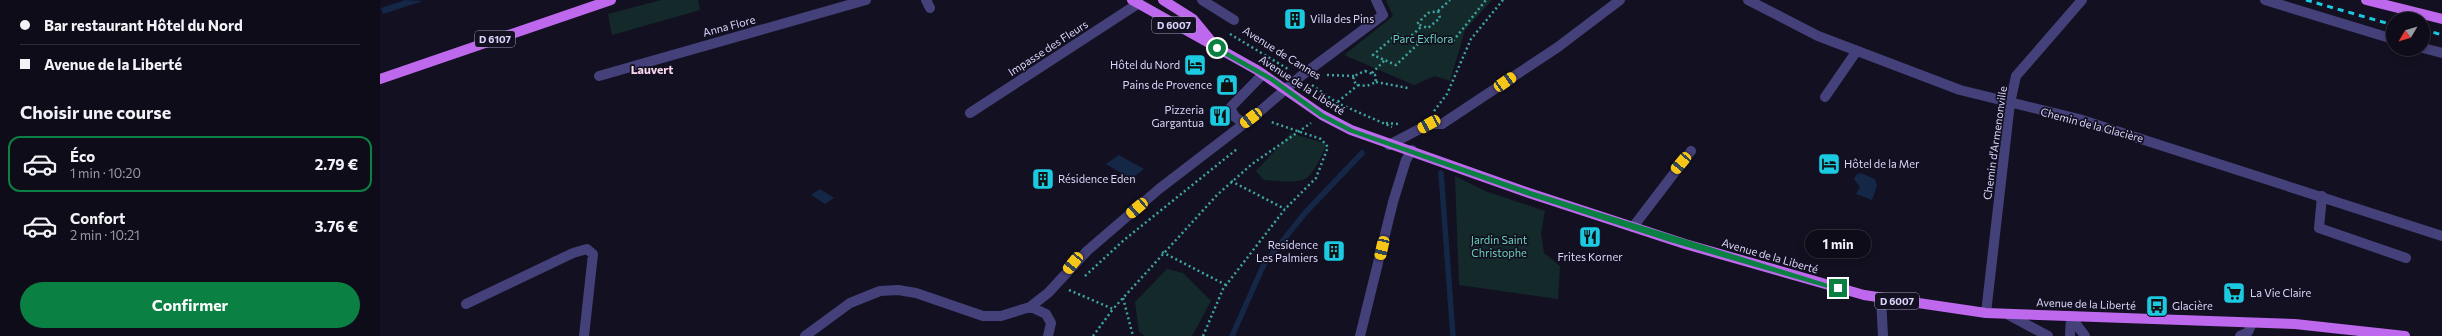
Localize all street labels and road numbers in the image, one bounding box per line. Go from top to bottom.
street label: Anna Flore [701,12,757,39]
street label: Impasse des Fleurs [1005,17,1090,78]
road number: D 6007 [1152,17,1196,33]
street label: Avenue de Cannes [1241,23,1324,82]
road number: D 6107 [475,31,515,47]
street label: Avenue de la Liberté [1257,52,1348,117]
street label: Chemin d'Armenonville [1980,85,2009,201]
street label: Chemin de la Glacière [2039,105,2145,145]
street label: Avenue de la Liberté [1720,236,1820,276]
road number: D 6007 [1875,293,1919,309]
street label: Avenue de la Liberté [2036,295,2136,312]

